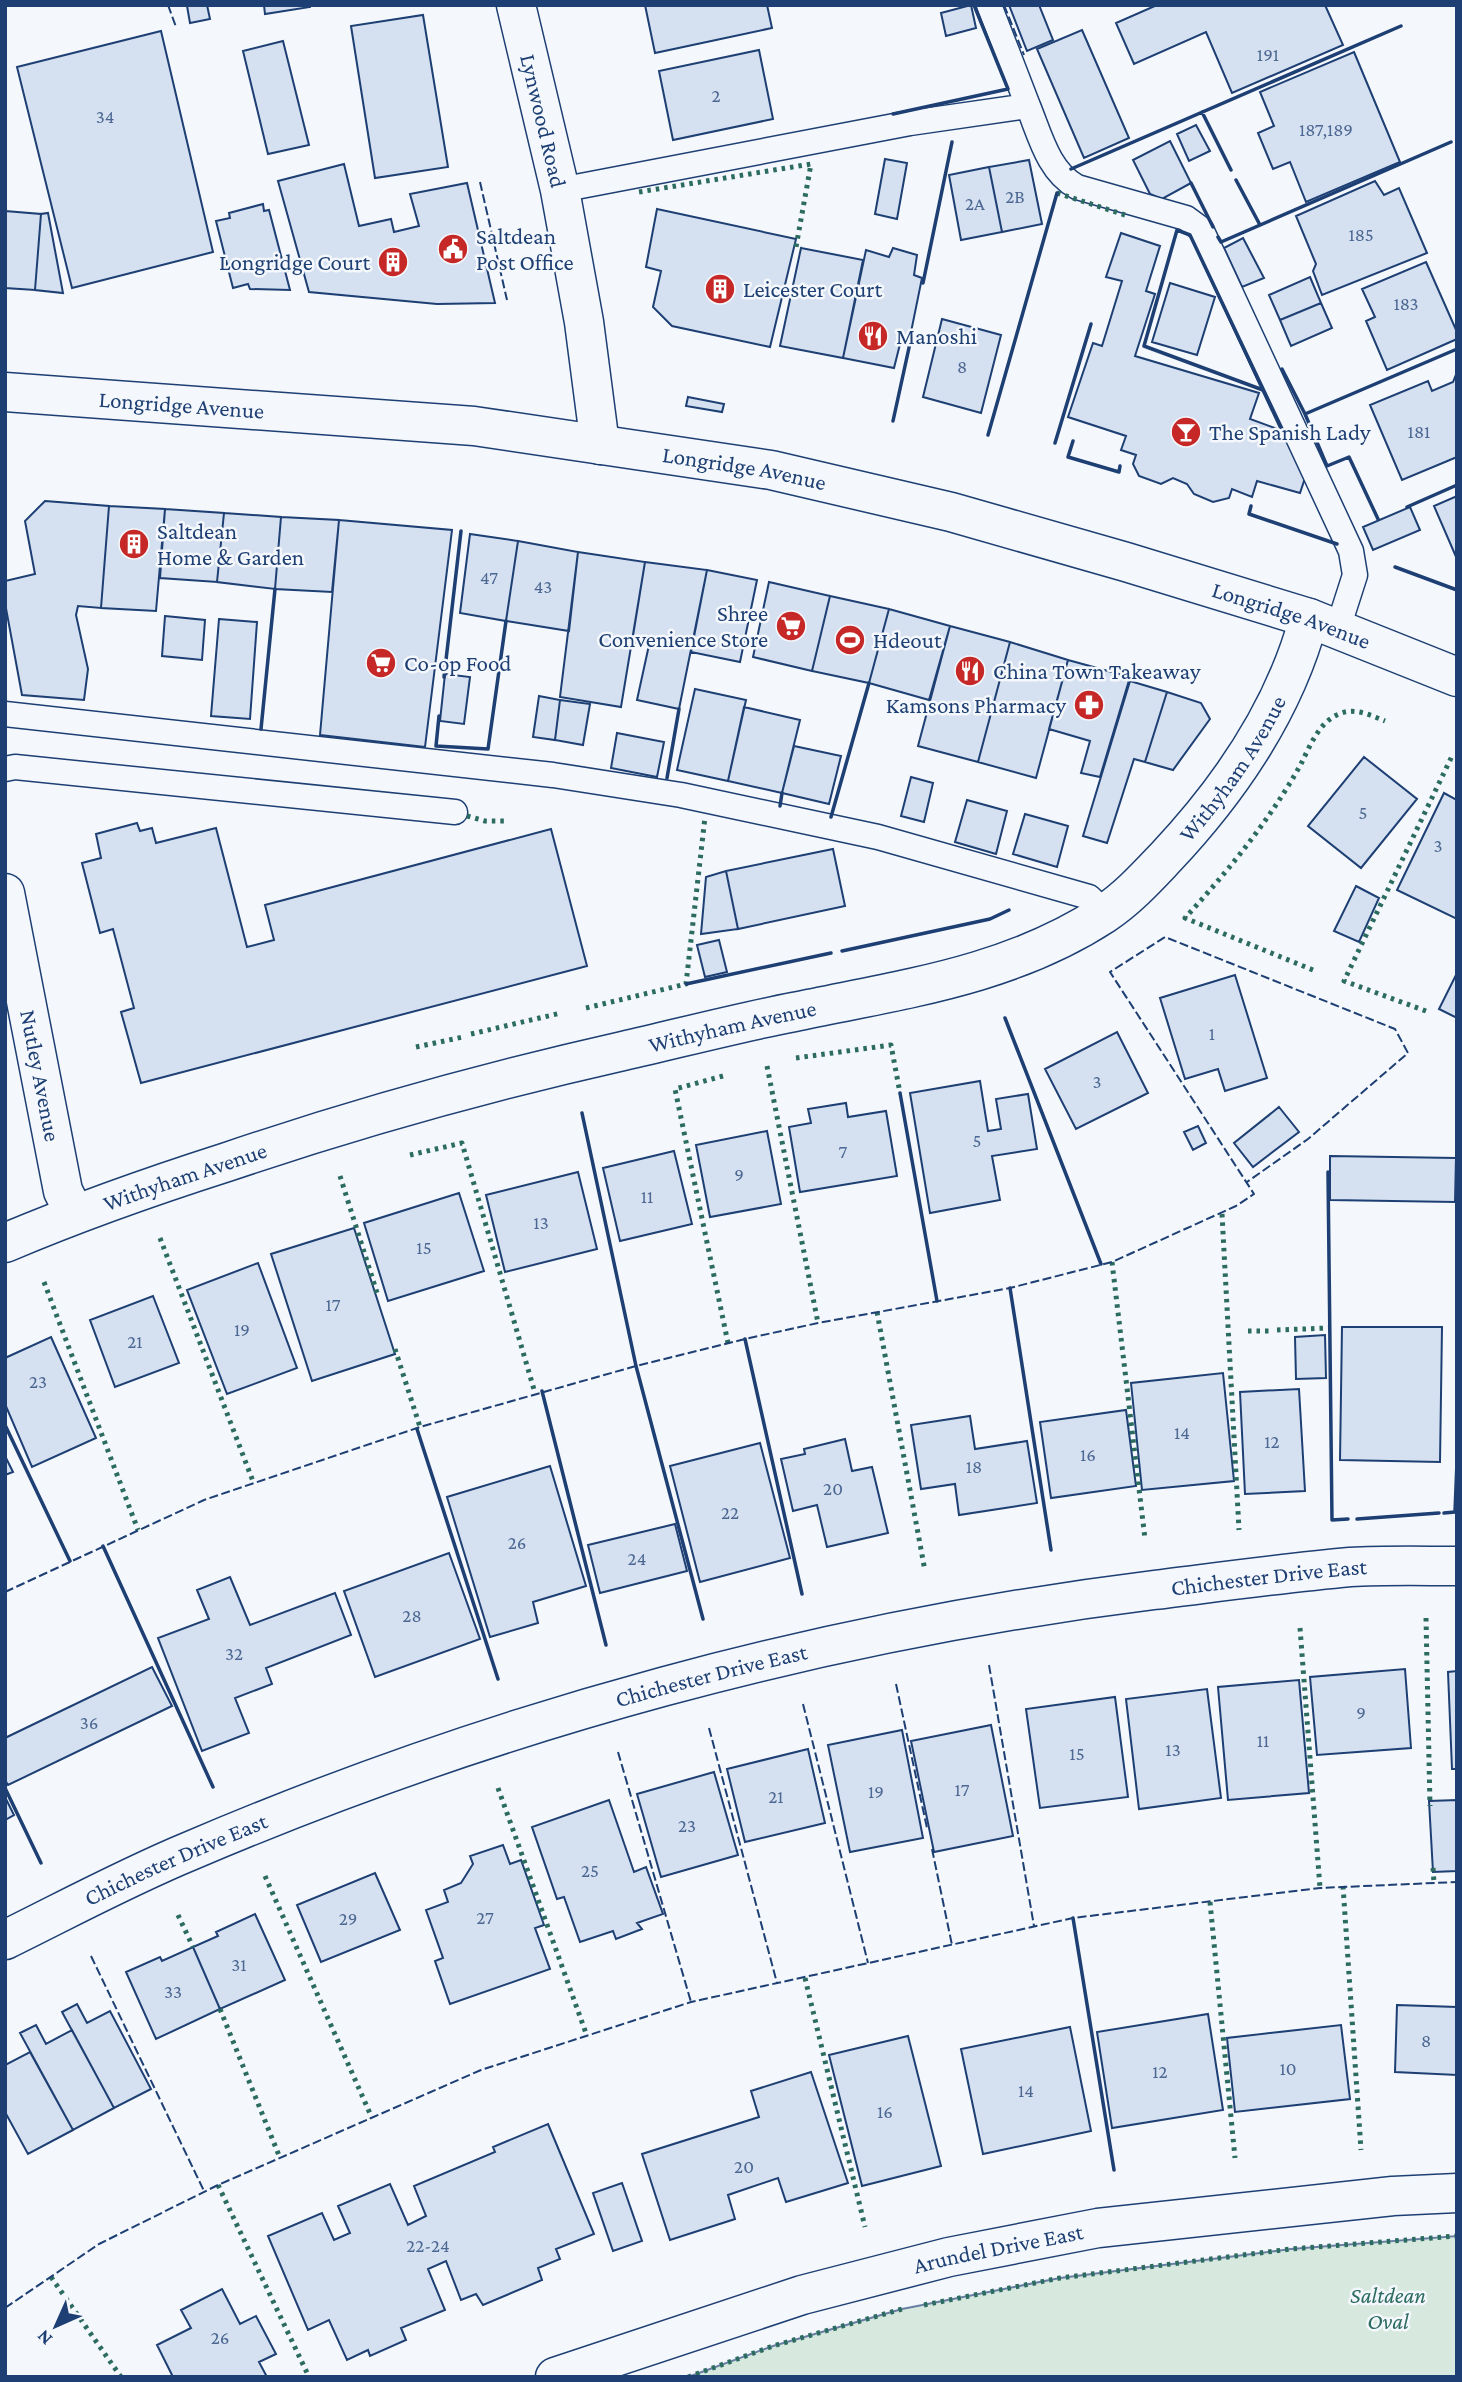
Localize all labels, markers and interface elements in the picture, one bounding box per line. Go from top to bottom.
house number: 191 [1257,44,1279,65]
street label: Lynwood Road [515,51,572,190]
house number: 2 [711,85,721,106]
house number: 34 [96,106,114,127]
house number: 187,189 [1299,119,1353,140]
house number: 2B [1005,186,1025,207]
house number: 2A [965,193,985,214]
place label: Saltdean Post Office [476,223,574,275]
house number: 185 [1348,224,1374,245]
public building icon: Saltdean Post Office [436,232,470,266]
building icon: Longridge Court [376,245,410,279]
place label: Longridge Court [219,249,370,275]
building icon: Leicester Court [703,272,737,306]
place label: Leicester Court [743,276,882,302]
house number: 183 [1393,293,1419,314]
restaurant icon: Manoshi [856,319,890,353]
place label: Manoshi [896,323,977,349]
house number: 8 [957,356,967,377]
street label: Longridge Avenue [98,386,265,424]
bar icon: The Spanish Lady [1169,415,1203,449]
place label: The Spanish Lady [1209,419,1371,445]
house number: 181 [1408,421,1430,442]
street label: Longridge Avenue [661,441,829,495]
place label: Saltdean Home & Garden [157,518,304,570]
building icon: Saltdean Home & Garden [117,527,151,561]
house number: 47 [480,567,498,588]
house number: 43 [534,576,552,597]
street label: Longridge Avenue [1209,576,1374,654]
place label: Shree Convenience Store [598,600,768,652]
supermarket icon: Shree Convenience Store [774,609,808,643]
sports icon: Hdeout [833,623,867,657]
place label: Hdeout [873,627,942,653]
supermarket icon: Co-op Food [364,646,398,680]
place label: Co-op Food [404,650,511,676]
restaurant icon: China Town Takeaway [953,654,987,688]
place label: China Town Takeaway [993,658,1201,684]
pharmacy icon: Kamsons Pharmacy [1072,688,1106,722]
street label: Withyham Avenue [1173,691,1291,847]
place label: Kamsons Pharmacy [886,692,1066,718]
house number: 5 [1359,802,1367,823]
house number: 3 [1433,835,1443,856]
street label: Withyham Avenue [646,995,819,1058]
street label: Nutley Avenue [15,1007,66,1144]
house number: 1 [1209,1023,1215,1044]
house number: 3 [1092,1071,1102,1092]
house number: 5 [973,1130,981,1151]
street label: Withyham Avenue [100,1137,270,1216]
house number: 7 [839,1141,848,1162]
house number: 9 [734,1164,744,1185]
house number: 11 [641,1186,653,1207]
house number: 13 [533,1212,549,1233]
house number: 15 [416,1237,432,1258]
house number: 17 [325,1294,341,1315]
house number: 19 [234,1319,250,1340]
house number: 21 [127,1331,143,1352]
house number: 23 [29,1371,47,1392]
house number: 14 [1174,1422,1190,1443]
house number: 12 [1264,1431,1280,1452]
house number: 16 [1080,1444,1096,1465]
house number: 18 [966,1456,982,1477]
house number: 20 [823,1478,843,1499]
house number: 22 [721,1502,739,1523]
house number: 26 [508,1532,526,1553]
house number: 24 [628,1548,646,1569]
street label: Chichester Drive East [1169,1553,1368,1601]
house number: 28 [402,1605,422,1626]
street label: Chichester Drive East [612,1638,810,1712]
house number: 32 [225,1643,243,1664]
house number: 9 [1356,1702,1366,1723]
house number: 36 [80,1712,98,1733]
house number: 11 [1257,1730,1269,1751]
house number: 13 [1165,1739,1181,1760]
house number: 15 [1069,1743,1085,1764]
house number: 17 [954,1779,970,1800]
house number: 19 [868,1781,884,1802]
house number: 21 [768,1786,784,1807]
street label: Chichester Drive East [80,1807,271,1911]
house number: 23 [678,1815,696,1836]
house number: 25 [581,1860,599,1881]
house number: 27 [476,1907,494,1928]
house number: 29 [339,1908,357,1929]
house number: 31 [231,1954,247,1975]
house number: 33 [164,1981,182,2002]
house number: 8 [1421,2030,1431,2051]
house number: 10 [1279,2058,1297,2079]
house number: 12 [1152,2061,1168,2082]
house number: 14 [1018,2080,1034,2101]
house number: 16 [877,2101,893,2122]
house number: 20 [734,2156,754,2177]
street label: Arundel Drive East [911,2218,1086,2279]
house number: 22-24 [406,2235,450,2256]
park label: Saltdean Oval [1350,2282,1426,2334]
north arrow [21,2291,91,2361]
text: N [32,2326,56,2350]
house number: 26 [211,2327,229,2348]

